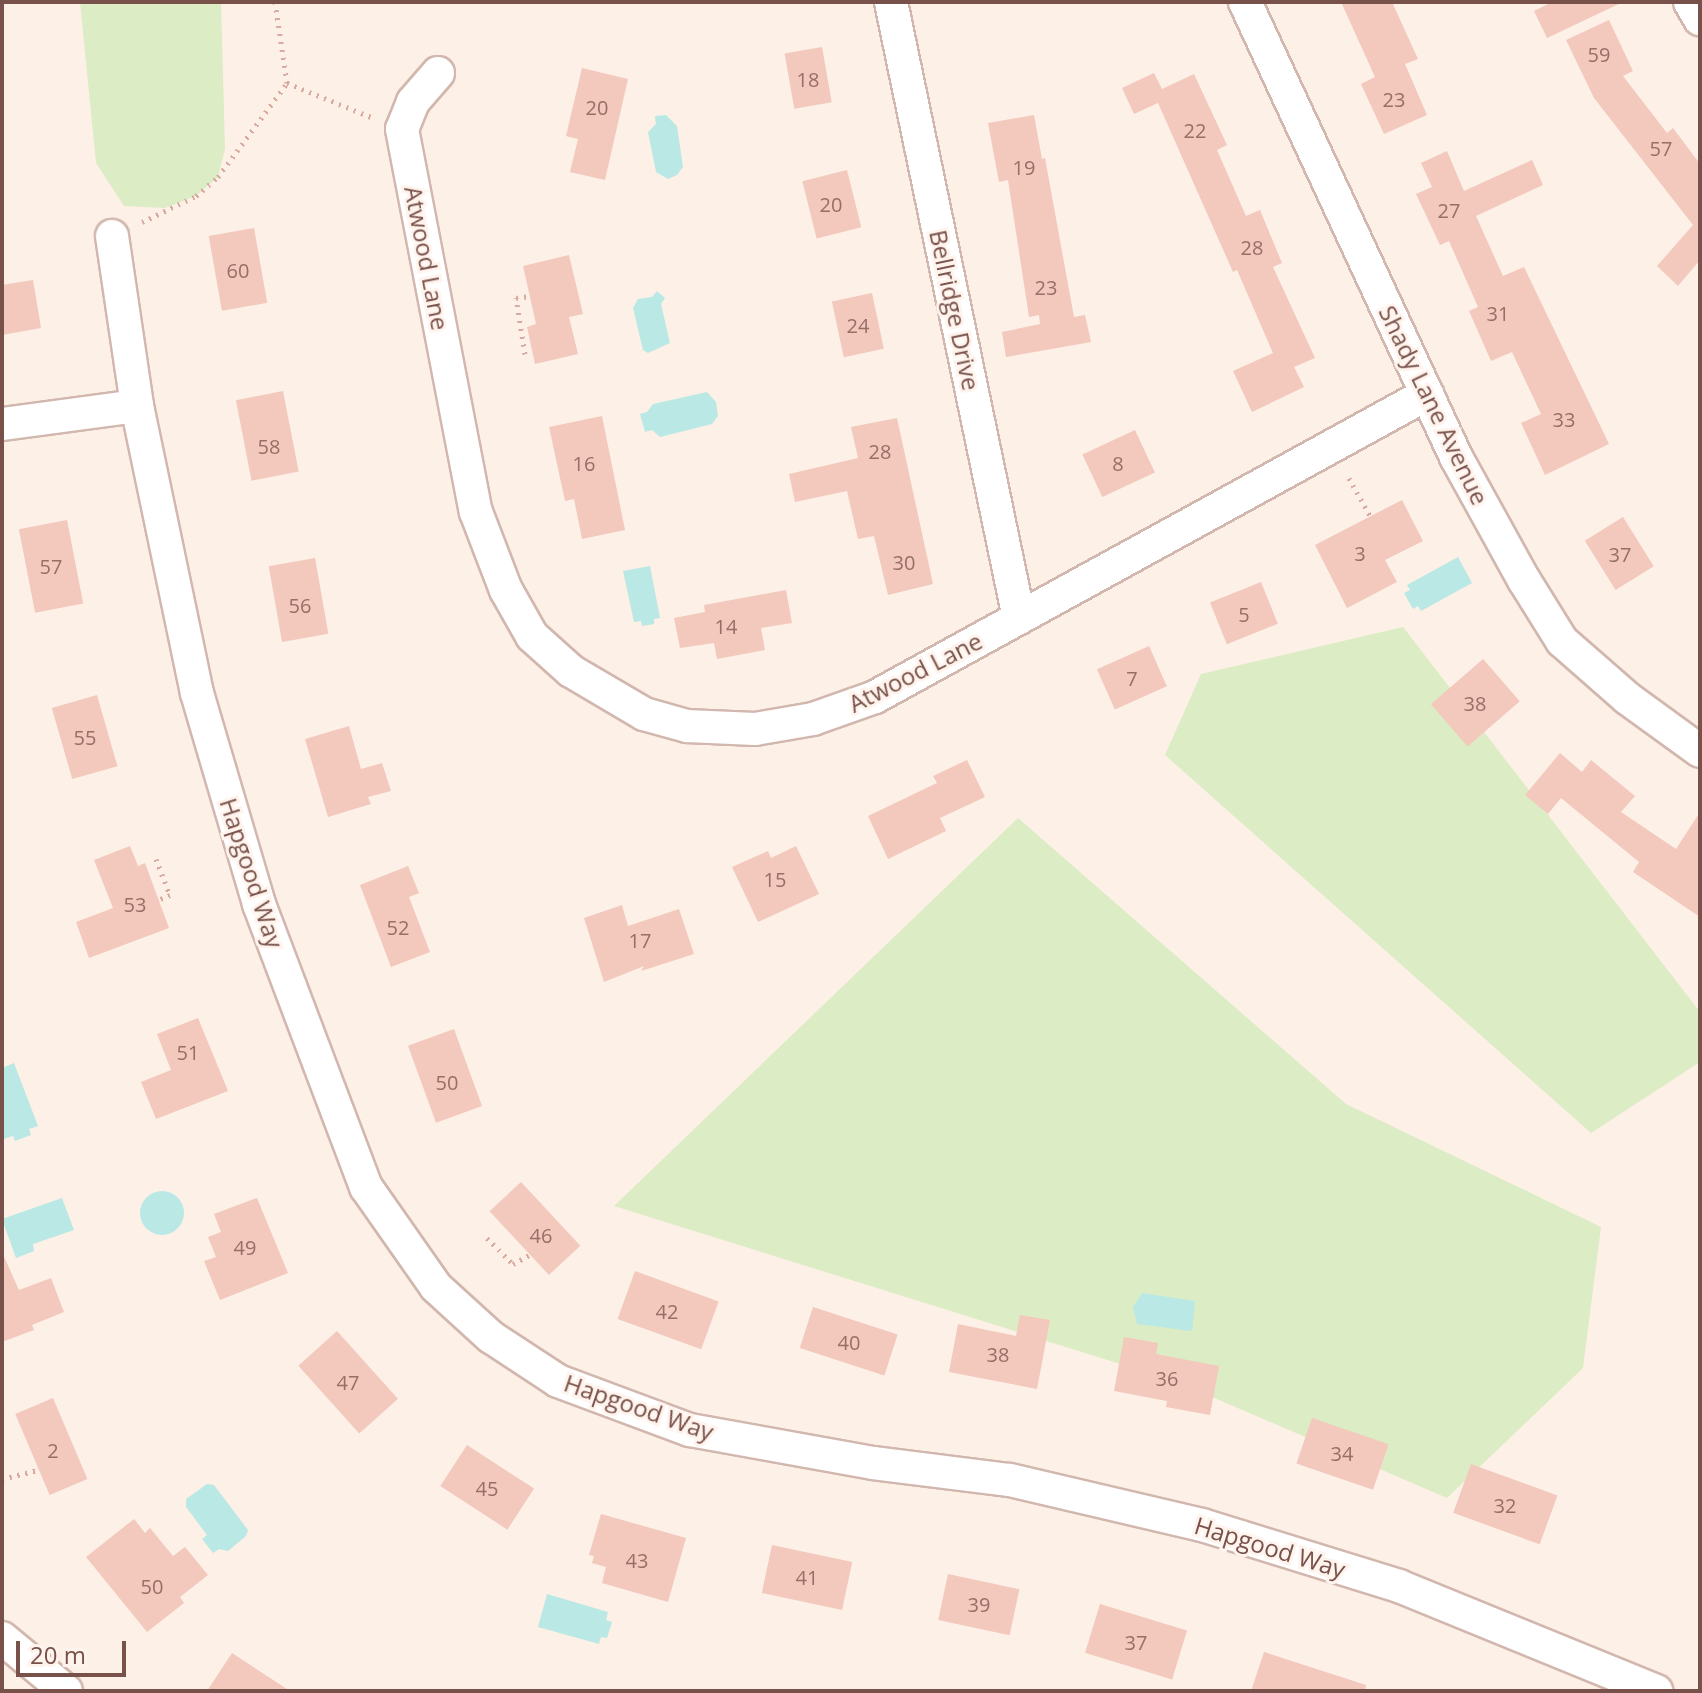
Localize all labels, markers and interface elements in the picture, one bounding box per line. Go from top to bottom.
house number: 59 [1588,42,1610,66]
house number: 18 [797,67,819,91]
house number: 23 [1383,87,1405,111]
house number: 20 [586,95,608,119]
house number: 22 [1184,118,1206,142]
house number: 57 [1650,136,1672,160]
house number: 19 [1013,155,1035,179]
street label: Atwood Lane [399,184,455,332]
house number: 20 [820,192,842,216]
house number: 27 [1438,198,1460,222]
street label: Bellridge Drive [924,227,986,393]
house number: 28 [1241,235,1263,259]
house number: 60 [227,258,249,282]
house number: 23 [1035,275,1057,299]
street label: Shady Lane Avenue [1373,301,1495,509]
house number: 31 [1487,301,1509,325]
house number: 24 [847,313,869,337]
house number: 33 [1553,407,1575,431]
house number: 58 [258,434,280,458]
house number: 28 [869,439,891,463]
house number: 16 [573,451,595,475]
house number: 8 [1112,451,1124,475]
house number: 3 [1354,541,1366,565]
house number: 37 [1609,542,1631,566]
house number: 30 [893,550,915,574]
house number: 57 [40,554,62,578]
house number: 56 [289,593,311,617]
house number: 5 [1238,602,1250,626]
house number: 14 [715,614,737,638]
street label: Atwood Lane [843,626,987,718]
house number: 7 [1126,666,1138,690]
house number: 38 [1464,691,1486,715]
house number: 55 [74,725,96,749]
street label: Hapgood Way [214,794,290,952]
house number: 15 [764,867,786,891]
house number: 53 [124,892,146,916]
house number: 52 [387,915,409,939]
house number: 17 [629,928,651,952]
house number: 51 [177,1040,199,1064]
house number: 50 [436,1070,458,1094]
house number: 46 [530,1223,552,1247]
house number: 49 [234,1235,256,1259]
house number: 42 [656,1299,678,1323]
house number: 40 [838,1330,860,1354]
house number: 38 [987,1342,1009,1366]
house number: 36 [1156,1366,1178,1390]
street label: Hapgood Way [561,1368,717,1446]
house number: 47 [337,1370,359,1394]
house number: 2 [47,1438,59,1462]
house number: 34 [1331,1441,1353,1465]
house number: 45 [476,1476,498,1500]
house number: 32 [1494,1493,1516,1517]
street label: Hapgood Way [1191,1510,1349,1584]
house number: 43 [626,1548,648,1572]
house number: 41 [796,1565,818,1589]
house number: 50 [141,1574,163,1598]
house number: 39 [968,1592,990,1616]
scale bar [20,1625,130,1675]
house number: 37 [1125,1630,1147,1654]
text: 20 m [30,1638,86,1671]

